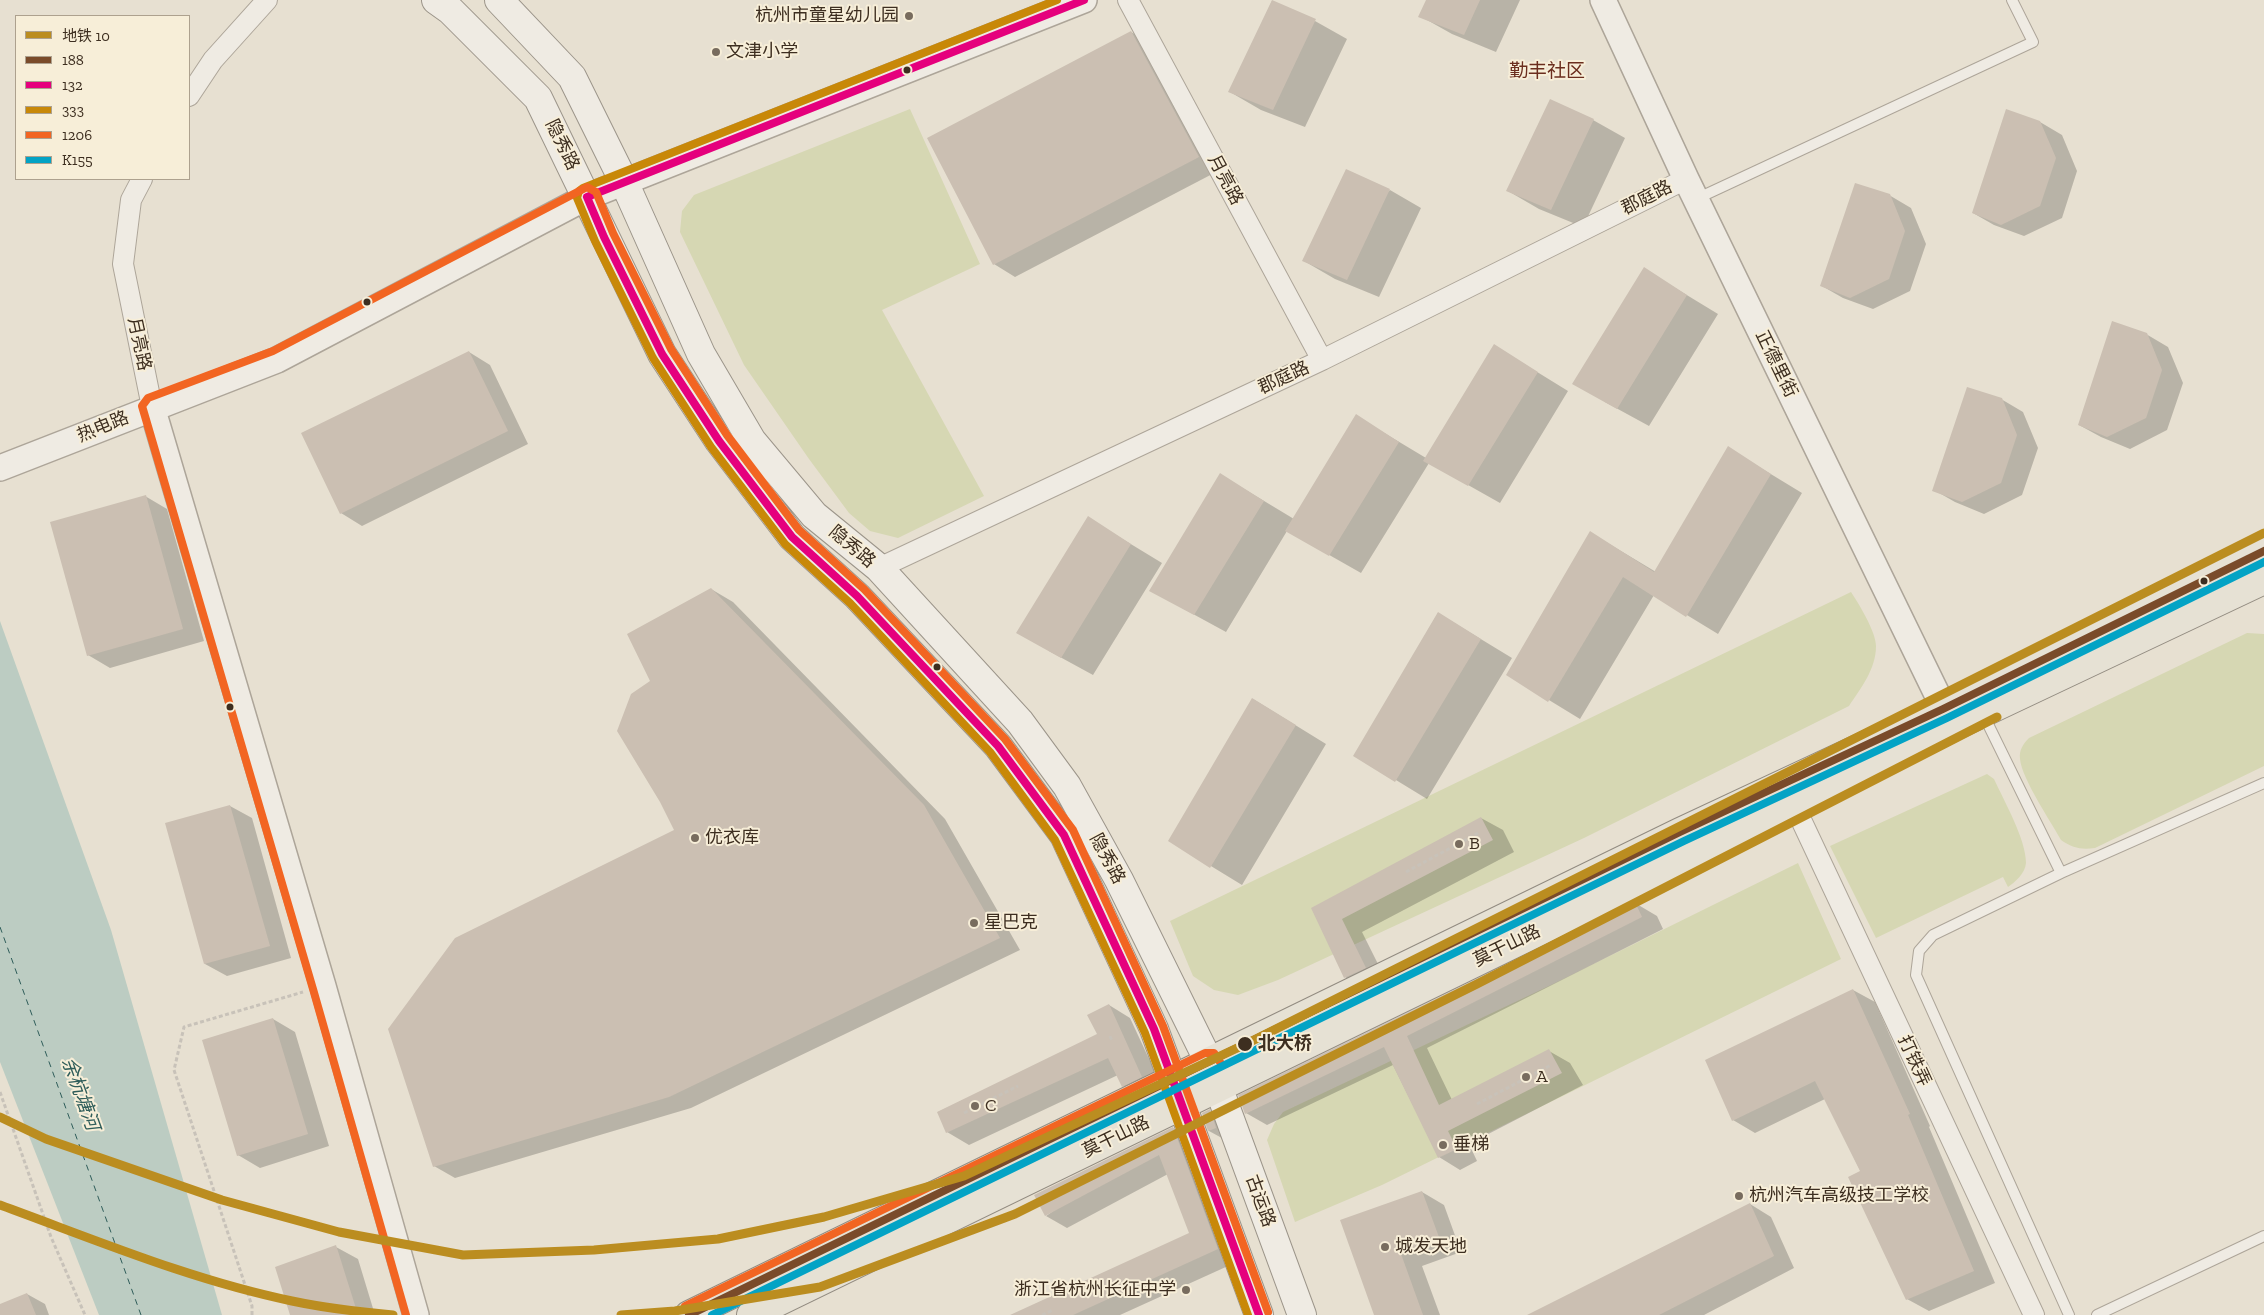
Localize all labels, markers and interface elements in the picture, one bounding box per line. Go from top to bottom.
place label: 杭州市童星幼儿园 [755,5,899,27]
marker: 杭州市童星幼儿园 [903,10,915,22]
legend [15,15,190,180]
text: 地铁 10 [62,27,110,45]
place label: 文津小学 [726,41,798,63]
marker: 文津小学 [710,46,722,58]
text: 188 [62,51,84,69]
district label: 勤丰社区 [1509,61,1585,83]
unlabelled marker [902,65,912,75]
text: 132 [62,76,83,94]
text: 333 [62,101,84,119]
street label: 隐秀路 [540,116,584,174]
text: 1206 [62,126,92,144]
text: K155 [62,151,93,169]
street label: 月亮路 [1203,151,1247,209]
street label: 郡庭路 [1618,176,1676,220]
unlabelled marker [362,297,372,307]
street label: 月亮路 [123,315,155,373]
street label: 正德里街 [1751,327,1801,401]
street label: 郡庭路 [1255,357,1313,399]
street label: 热电路 [74,407,132,447]
street label: 隐秀路 [824,521,880,573]
unlabelled marker [2199,576,2209,586]
unlabelled marker [932,662,942,672]
unlabelled marker [225,702,235,712]
place label: 优衣库 [705,827,759,849]
street label: 隐秀路 [1085,830,1129,888]
marker: 优衣库 [689,832,701,844]
place label: B [1469,833,1480,855]
marker: B [1453,838,1465,850]
place label: 星巴克 [984,912,1038,934]
marker: 星巴克 [968,917,980,929]
street label: 莫干山路 [1470,921,1544,971]
street label: 打铁弄 [1893,1032,1935,1090]
place label: 北大桥 [1258,1033,1312,1055]
marker: 北大桥 [1236,1035,1254,1053]
water label: 余杭塘河 [56,1054,104,1134]
place label: A [1536,1066,1548,1088]
marker: A [1520,1071,1532,1083]
place label: C [985,1095,997,1117]
marker: C [969,1100,981,1112]
street label: 莫干山路 [1079,1112,1153,1162]
place label: 垂梯 [1453,1134,1489,1156]
marker: 垂梯 [1437,1139,1449,1151]
street label: 古运路 [1241,1172,1279,1230]
place label: 杭州汽车高级技工学校 [1749,1185,1929,1207]
marker: 杭州汽车高级技工学校 [1733,1190,1745,1202]
place label: 城发天地 [1395,1236,1467,1258]
marker: 城发天地 [1379,1241,1391,1253]
place label: 浙江省杭州长征中学 [1014,1279,1176,1301]
marker: 浙江省杭州长征中学 [1180,1284,1192,1296]

